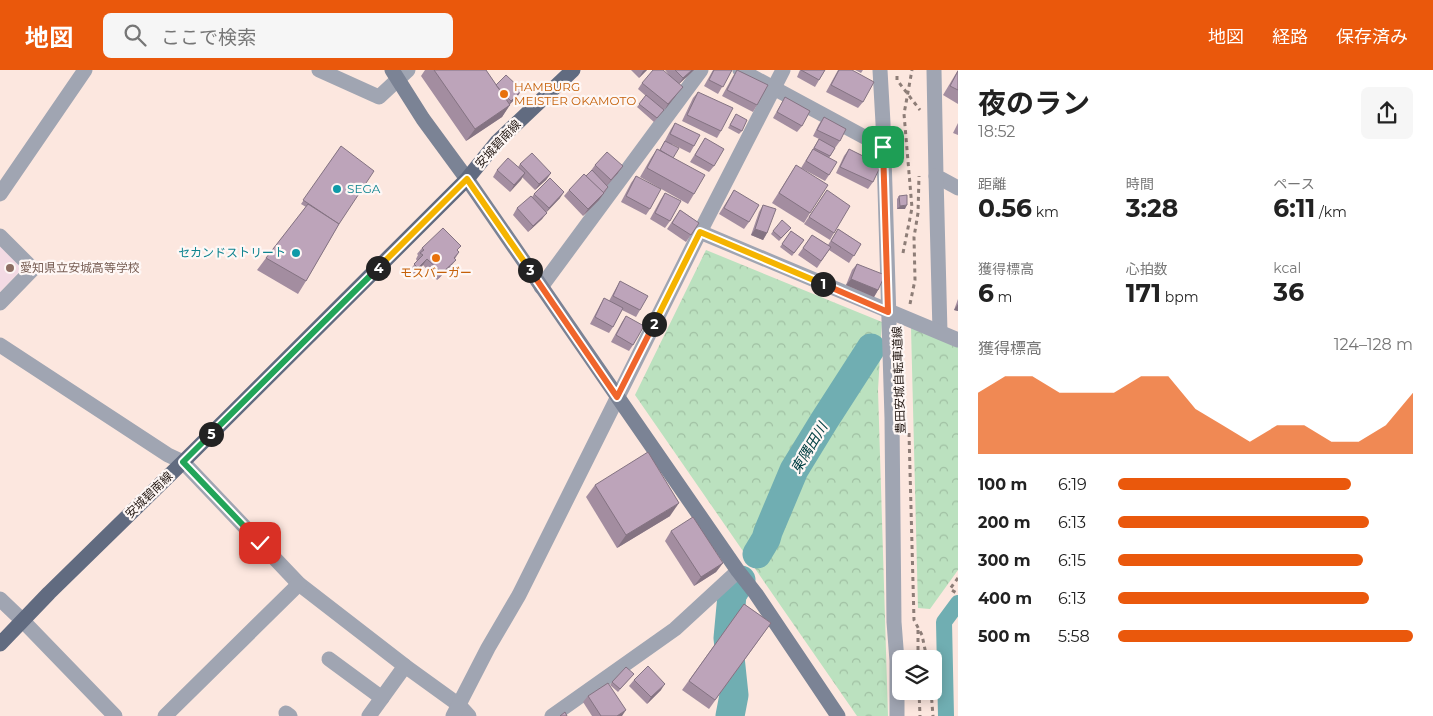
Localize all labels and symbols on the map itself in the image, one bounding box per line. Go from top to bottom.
place label: HAMBURG MEISTER OKAMOTO [514,79,636,108]
marker: HAMBURG MEISTER OKAMOTO [498,88,510,100]
street label: 安城碧南線 [472,117,524,171]
pin [862,126,904,168]
place label: SEGA [347,181,381,196]
marker: SEGA [331,183,343,195]
place label: セカンドストリート [178,245,286,260]
marker: セカンドストリート [290,247,302,259]
marker: モスバーガー [430,252,442,264]
pin: 4 [366,256,390,280]
pin: 3 [518,258,542,282]
place label: 愛知県立安城高等学校 [20,260,140,275]
marker: 愛知県立安城高等学校 [4,262,16,274]
place label: モスバーガー [400,265,472,280]
pin: 1 [810,272,836,296]
pin: 2 [642,312,666,336]
street label: 豊田安城自転車道線 [889,326,908,434]
water label: 東隅田川 [787,418,832,477]
pin: 5 [198,422,224,446]
street label: 安城碧南線 [122,468,175,521]
pin [239,522,281,564]

